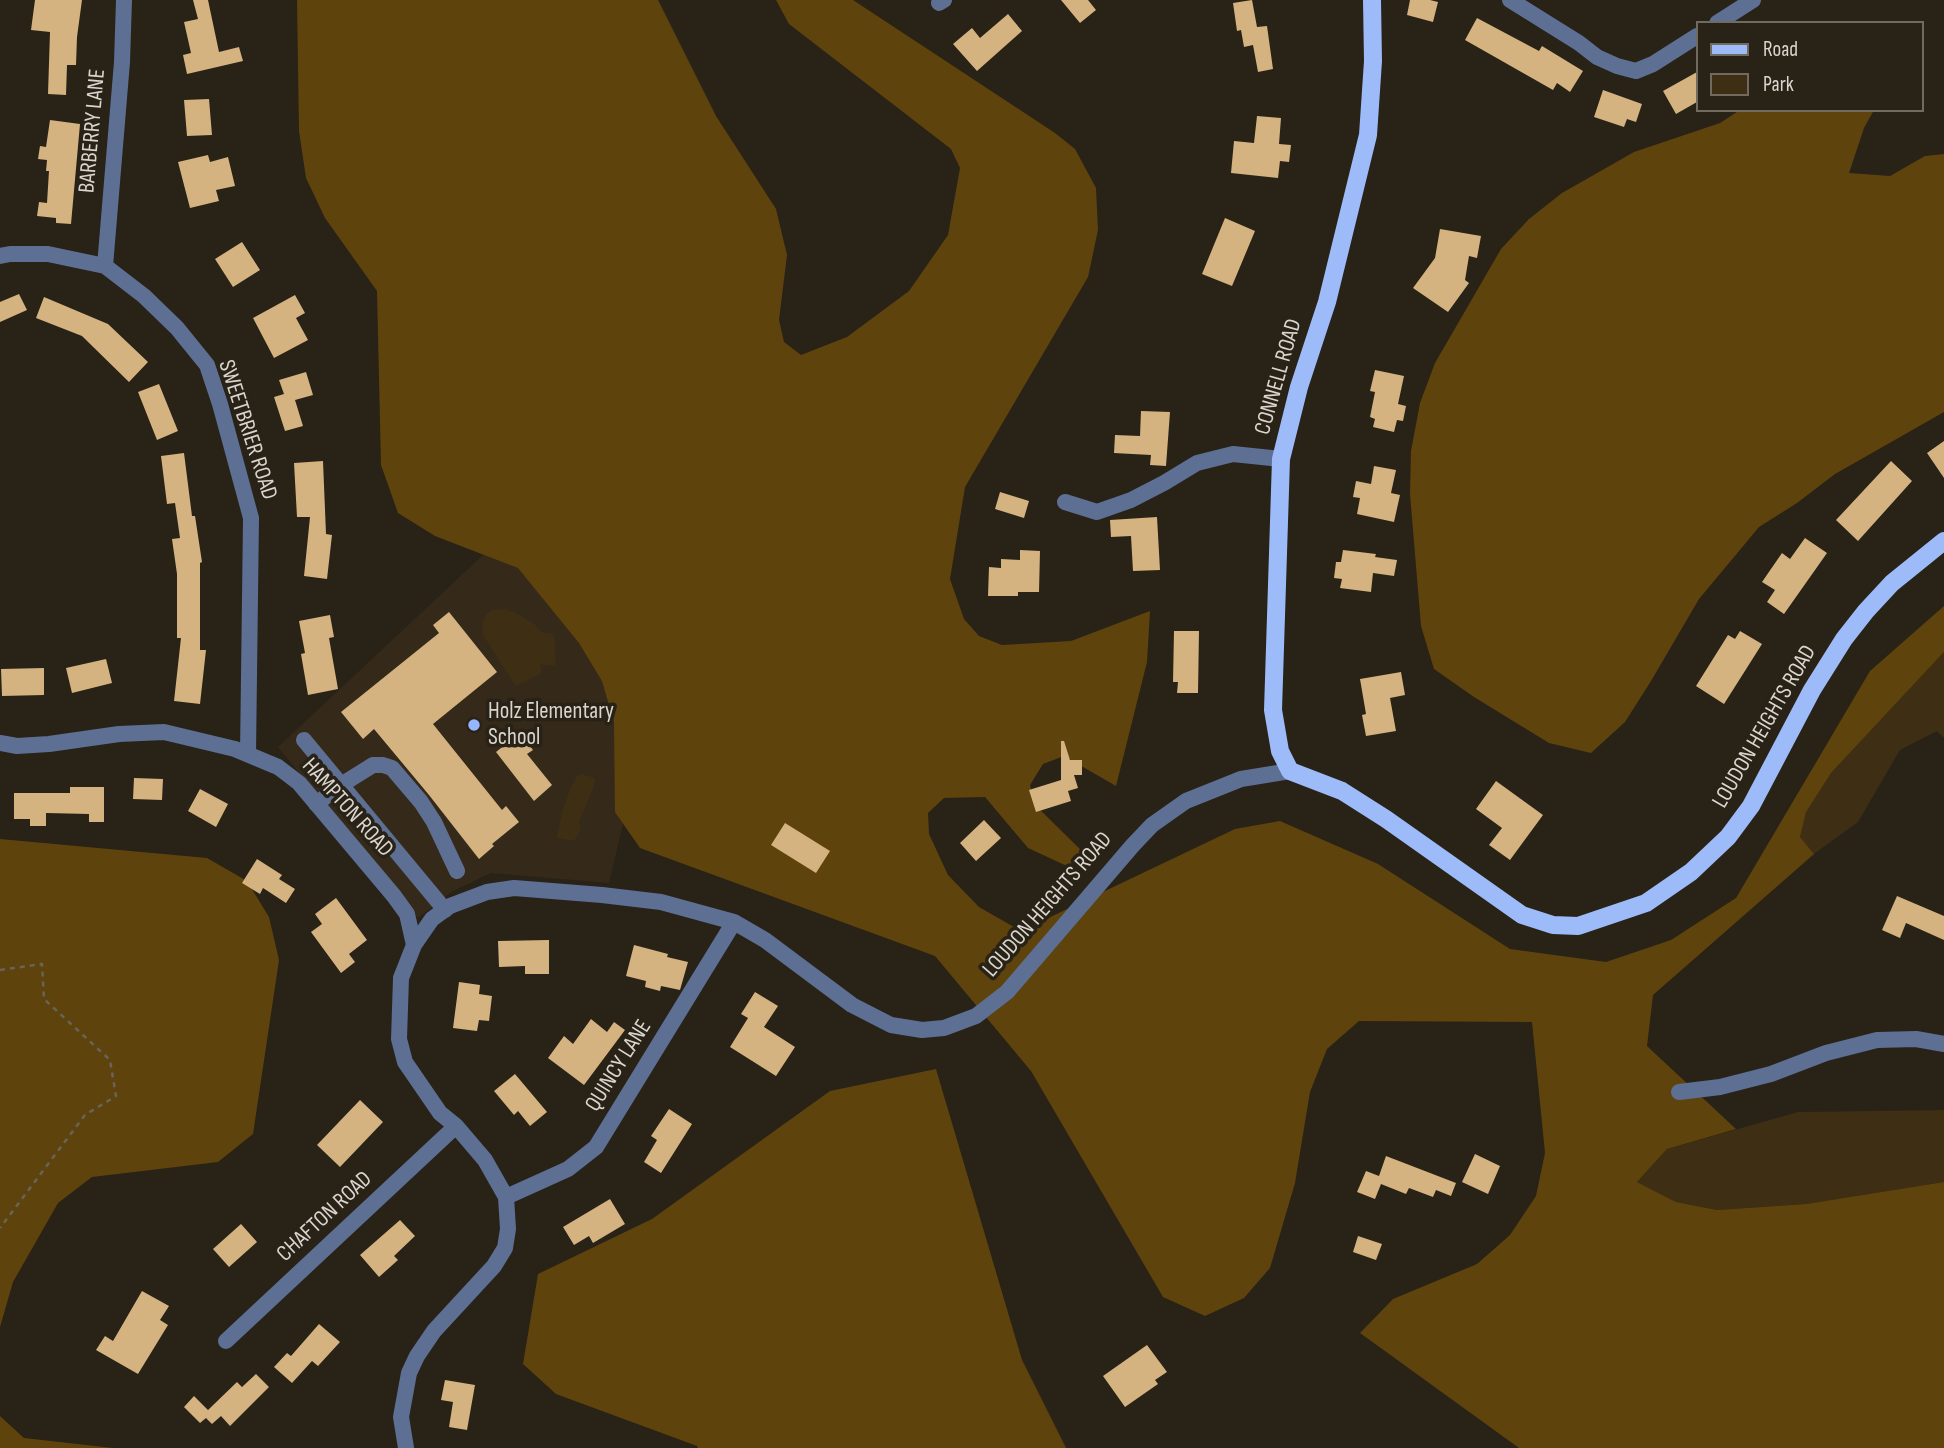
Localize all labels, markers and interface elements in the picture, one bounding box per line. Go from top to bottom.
legend [1696,21,1923,112]
text: Road [1763,37,1798,62]
street label: BARBERRY LANE [74,68,112,194]
text: Park [1763,72,1794,97]
street label: CONNELL ROAD [1249,316,1309,438]
street label: SWEETBRIER ROAD [211,357,283,503]
street label: LOUDON HEIGHTS ROAD [1707,641,1823,813]
place label: Holz Elementary School [488,698,614,752]
marker: Holz Elementary School [466,717,482,733]
street label: HAMPTON ROAD [295,753,399,863]
street label: LOUDON HEIGHTS ROAD [977,827,1119,983]
street label: QUINCY LANE [580,1015,658,1117]
street label: CHAFTON ROAD [272,1166,378,1268]

